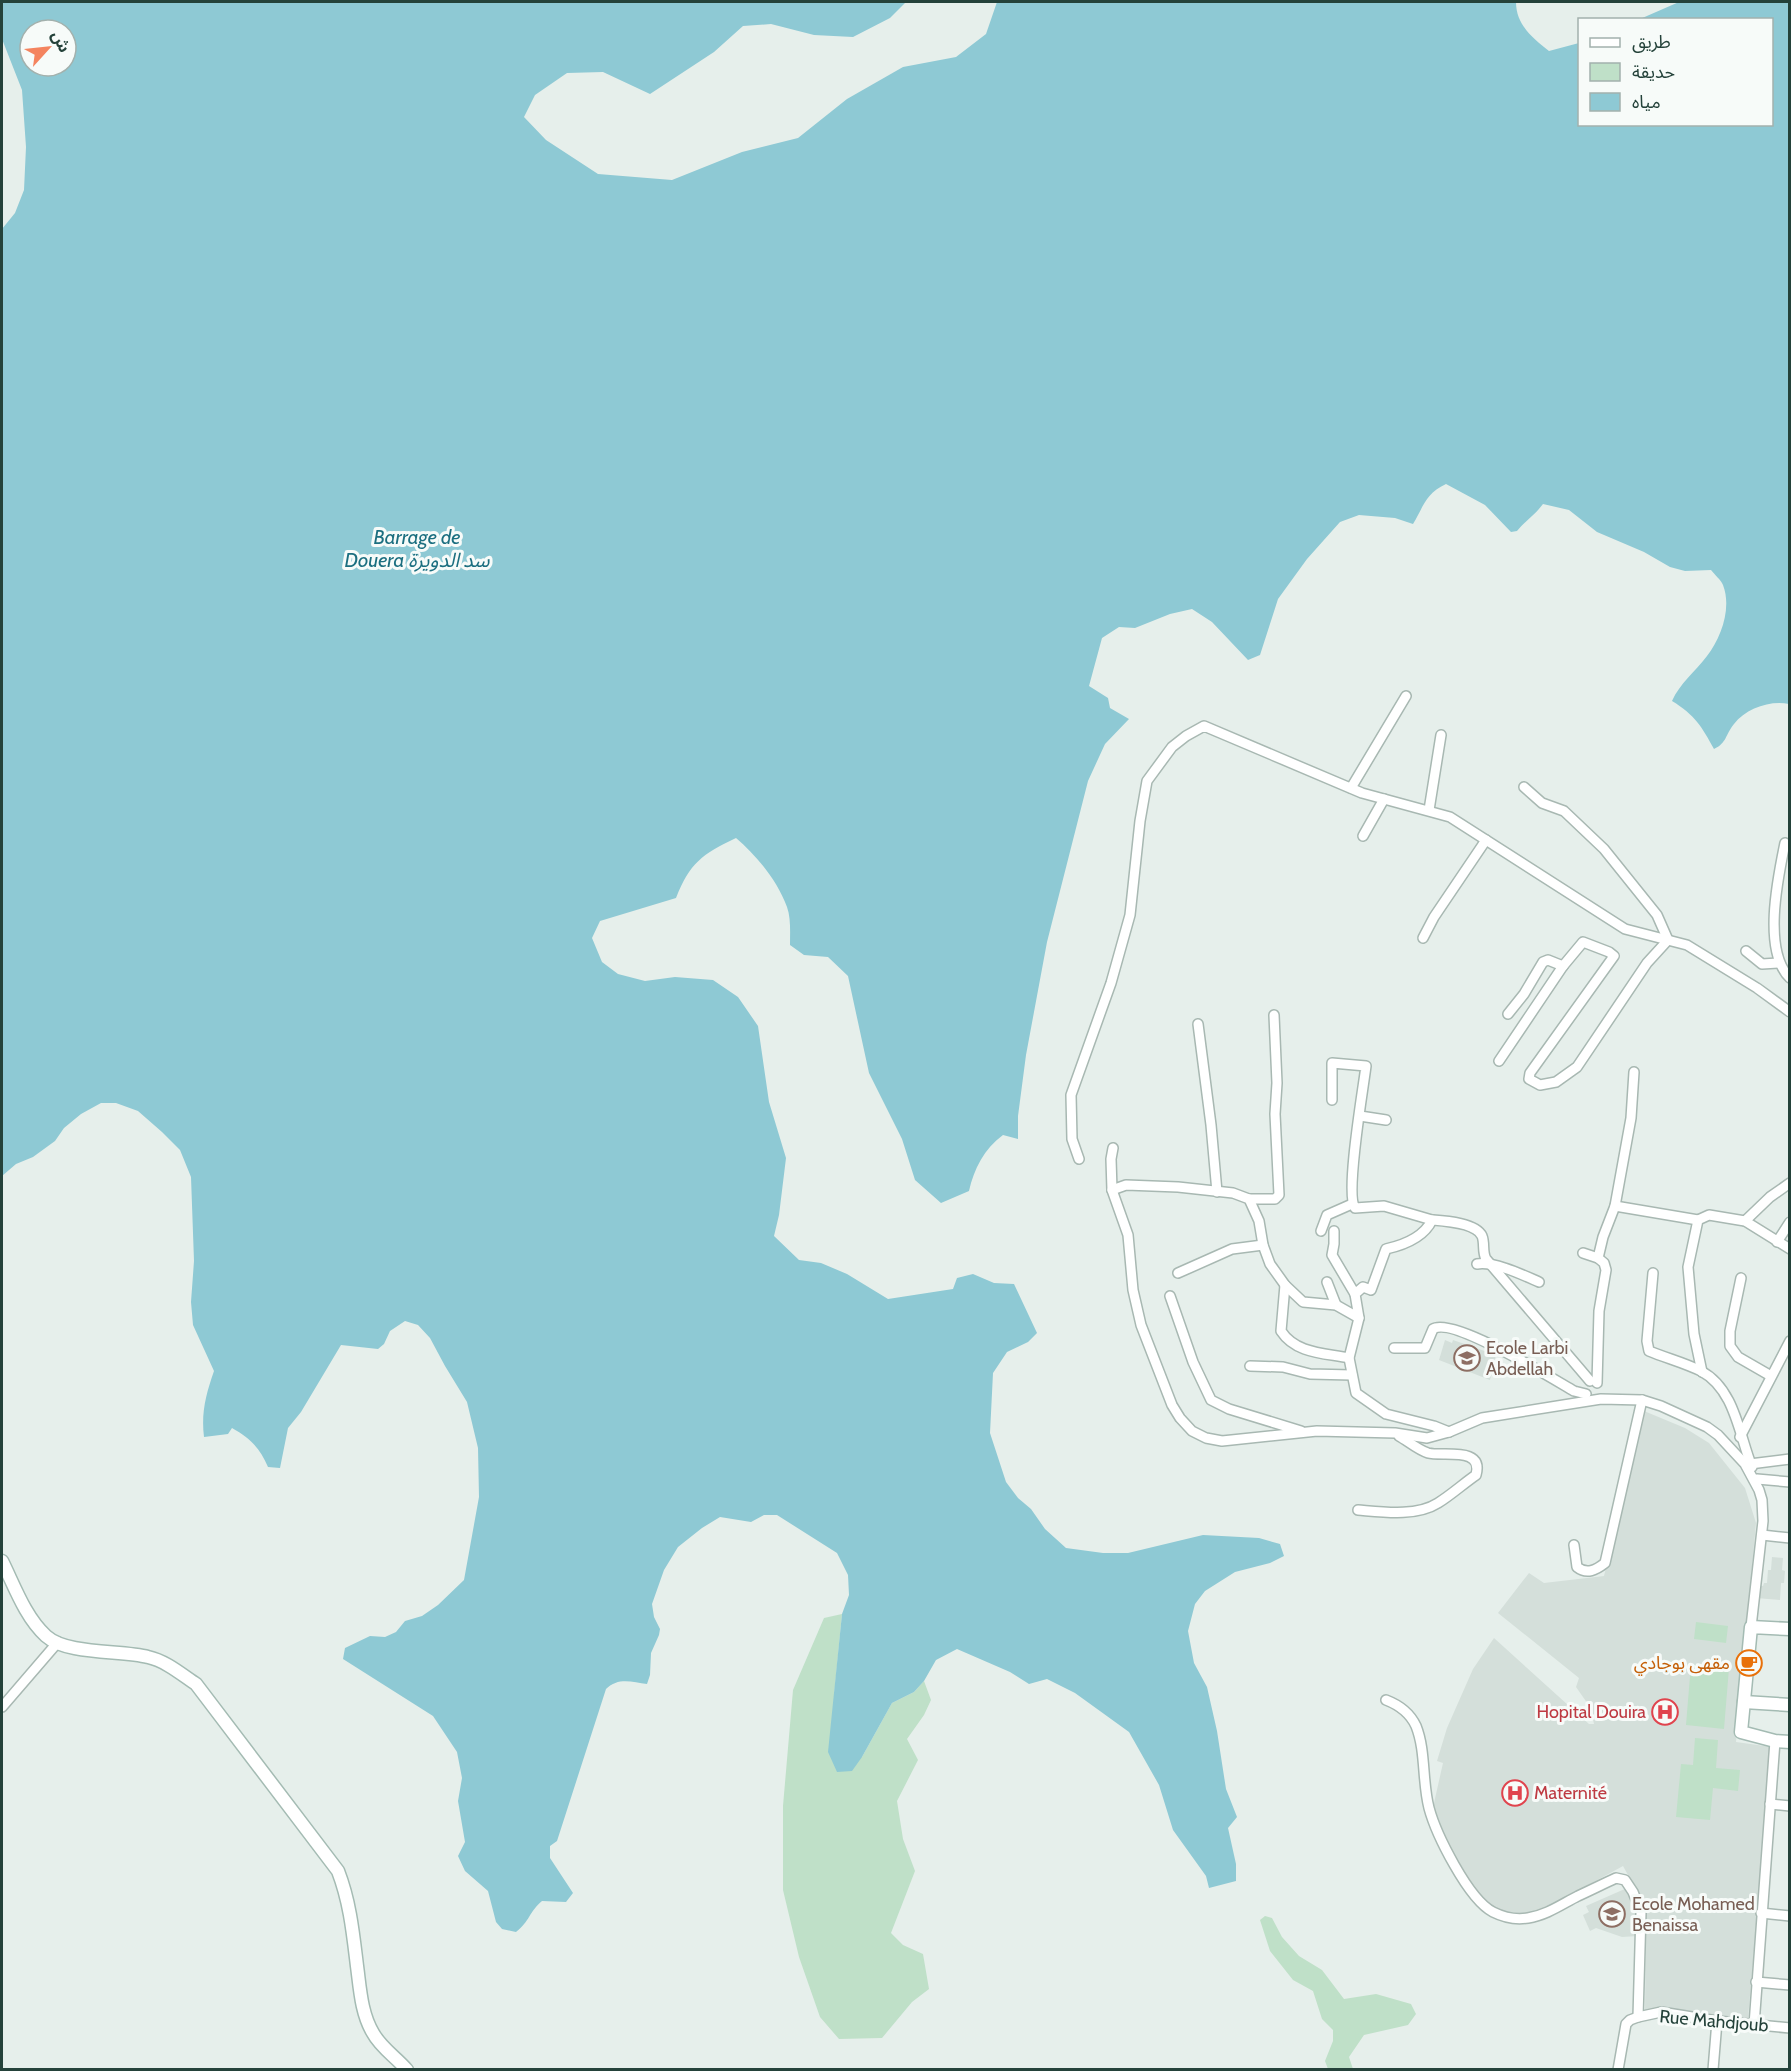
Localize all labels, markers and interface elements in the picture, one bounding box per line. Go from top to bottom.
north arrow [18,18,78,78]
legend [1578,18,1773,126]
text: ش [47,27,74,56]
text: طريق [1632,31,1671,53]
text: حديقة [1632,61,1675,83]
text: مياه [1632,91,1661,113]
water label: Barrage de Douera سد الدويرة [345,525,490,572]
place label: Ecole Larbi Abdellah [1486,1337,1568,1380]
school or university icon: Ecole Larbi Abdellah [1452,1343,1482,1373]
cafe icon: مقهى بوجادي [1734,1648,1764,1678]
place label: مقهى بوجادي [1634,1652,1730,1676]
hospital icon: Hopital Douira [1650,1697,1680,1727]
place label: Hopital Douira [1536,1701,1646,1723]
hospital icon: Maternité [1500,1778,1530,1808]
place label: Maternité [1534,1782,1607,1804]
place label: Ecole Mohamed Benaissa [1632,1893,1755,1936]
school or university icon: Ecole Mohamed Benaissa [1597,1899,1627,1929]
street label: Rue Mahdjoub [1659,2005,1769,2037]

